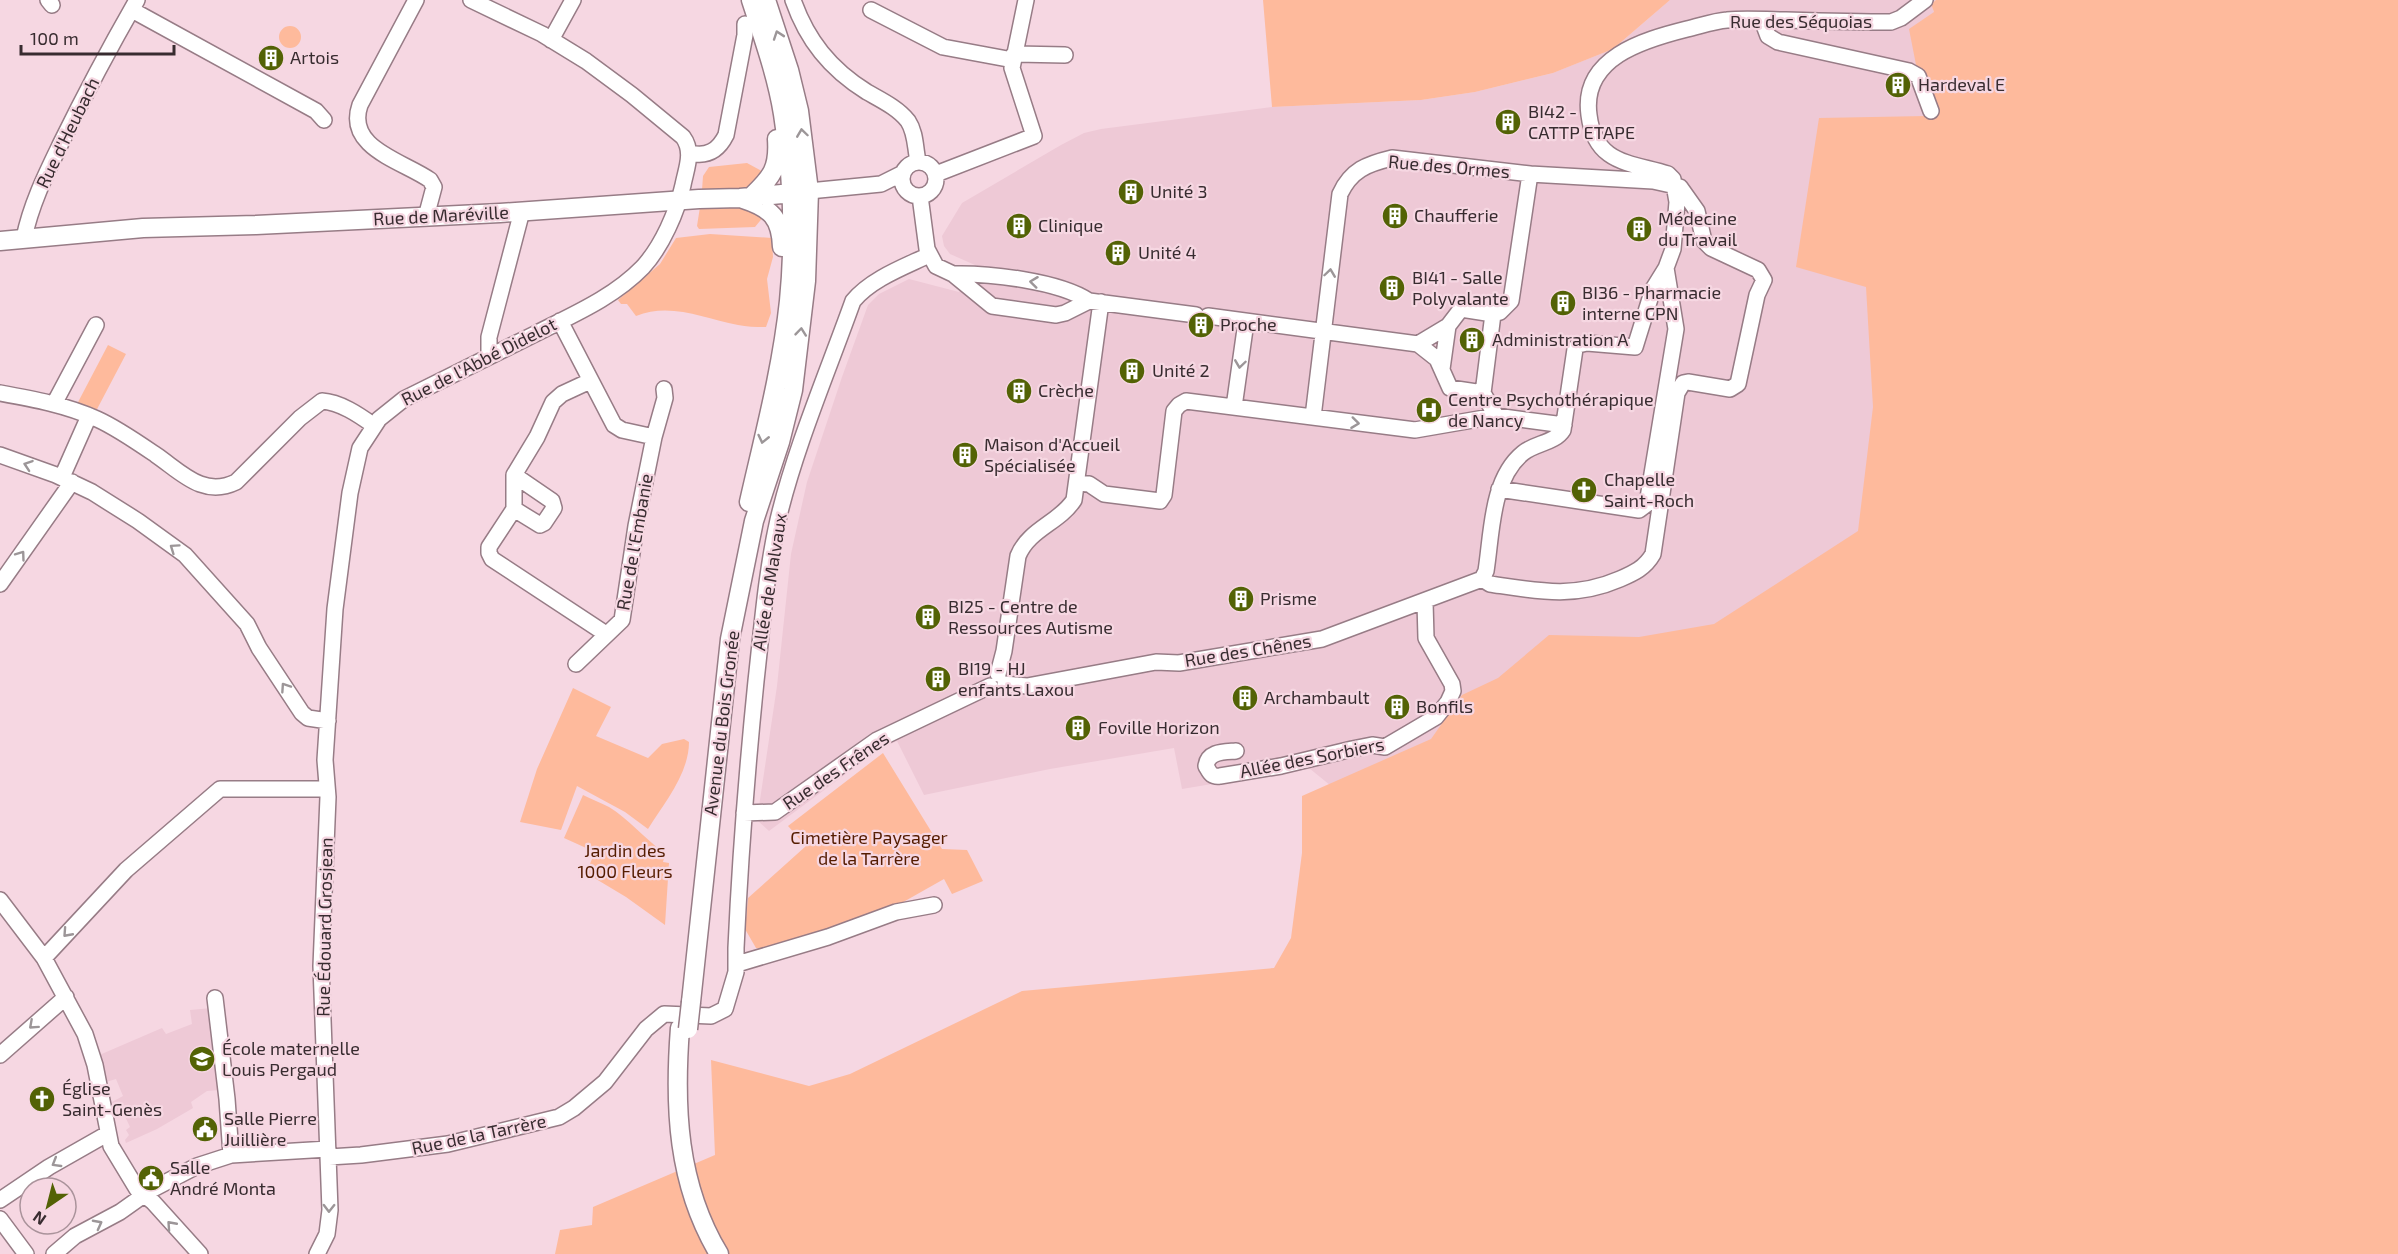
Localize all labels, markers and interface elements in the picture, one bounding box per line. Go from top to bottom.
street label: Rue des Séquoias [1730,10,1872,32]
scale bar [21,18,174,56]
text: 100 m [30,27,79,49]
one-way arrow [773,30,786,41]
building icon: Artois [256,43,286,73]
place label: Artois [290,46,339,68]
building icon: Hardeval E [1883,70,1913,100]
place label: Hardeval E [1918,73,2005,95]
street label: Rue d'Heubach [31,74,103,192]
place label: BI42 - CATTP ETAPE [1528,100,1635,143]
building icon: BI42 - CATTP ETAPE [1493,107,1523,137]
one-way arrow [796,129,808,138]
street label: Rue des Ormes [1387,150,1511,182]
building icon: Unité 3 [1116,177,1146,207]
place label: Unité 3 [1150,180,1207,202]
street label: Rue de Maréville [373,200,509,230]
building icon: Chaufferie [1380,201,1410,231]
place label: Chaufferie [1414,204,1499,226]
place label: Médecine du Travail [1658,207,1738,250]
building icon: Clinique [1004,211,1034,241]
place label: Clinique [1038,214,1103,236]
building icon: Médecine du Travail [1624,214,1654,244]
building icon: Unité 4 [1103,238,1133,268]
place label: Unité 4 [1138,241,1197,263]
place label: BI41 - Salle Polyvalante [1412,266,1509,309]
one-way arrow [1323,269,1336,278]
building icon: BI41 - Salle Polyvalante [1377,273,1407,303]
one-way arrow [1029,277,1038,289]
place label: BI36 - Pharmacie interne CPN [1582,281,1721,324]
building icon: BI36 - Pharmacie interne CPN [1548,288,1578,318]
building icon: Proche [1186,310,1216,340]
street label: Rue de l'Abbé Didelot [397,312,560,410]
place label: Proche [1220,313,1277,335]
building icon: Administration A [1457,325,1487,355]
one-way arrow [794,327,807,336]
place label: Administration A [1492,328,1629,350]
building icon: Unité 2 [1117,356,1147,386]
place label: Unité 2 [1152,359,1210,381]
one-way arrow [1235,360,1247,369]
building icon: Crèche [1004,376,1034,406]
place label: Crèche [1038,379,1094,401]
place label: Centre Psychothérapique de Nancy [1448,388,1654,431]
hospital icon: Centre Psychothérapique de Nancy [1414,395,1444,425]
one-way arrow [1350,416,1360,428]
place label: Maison d'Accueil Spécialisée [984,433,1120,476]
one-way arrow [757,434,770,444]
building icon: Maison d'Accueil Spécialisée [950,440,980,470]
one-way arrow [23,459,34,472]
place label: Chapelle Saint-Roch [1604,468,1694,511]
street label: Rue de l'Embanie [611,472,657,612]
church icon: Chapelle Saint-Roch [1569,475,1599,505]
street label: Allée de Malvaux [747,511,791,652]
one-way arrow [170,544,181,555]
one-way arrow [13,551,24,562]
building icon: Prisme [1226,584,1256,614]
place label: Prisme [1260,587,1317,609]
place label: BI25 - Centre de Ressources Autisme [948,595,1113,638]
building icon: BI25 - Centre de Ressources Autisme [913,602,943,632]
street label: Avenue du Bois Gronée [699,629,743,817]
street label: Rue des Chênes [1183,629,1313,671]
place label: BI19 - HJ enfants Laxou [958,657,1074,700]
building icon: BI19 - HJ enfants Laxou [923,664,953,694]
one-way arrow [281,683,292,694]
building icon: Archambault [1230,683,1260,713]
place label: Archambault [1264,686,1370,708]
building icon: Bonfils [1382,692,1412,722]
place label: Bonfils [1416,695,1473,717]
building icon: Foville Horizon [1063,713,1093,743]
place label: Foville Horizon [1098,716,1220,738]
street label: Rue des Frênes [778,727,893,814]
street label: Allée des Sorbiers [1238,732,1386,782]
park label: Cimetière Paysager de la Tarrère [790,826,948,869]
street label: Rue Édouard Grosjean [311,837,337,1017]
park label: Jardin des 1000 Fleurs [577,839,673,882]
one-way arrow [63,926,74,937]
one-way arrow [29,1018,39,1029]
place label: École maternelle Louis Pergaud [222,1037,360,1080]
school or university icon: École maternelle Louis Pergaud [187,1044,217,1074]
place label: Église Saint-Genès [62,1077,162,1120]
church icon: Église Saint-Genès [27,1084,57,1114]
place label: Salle Pierre Juillière [224,1107,317,1150]
street label: Rue de la Tarrère [409,1109,548,1159]
public building icon: Salle Pierre Juillière [190,1114,220,1144]
one-way arrow [52,1155,62,1167]
place label: Salle André Monta [170,1156,276,1199]
public building icon: Salle André Monta [136,1163,166,1193]
north arrow [18,1176,78,1236]
one-way arrow [323,1204,335,1213]
text: N [29,1208,49,1230]
one-way arrow [92,1220,103,1231]
one-way arrow [167,1221,178,1231]

